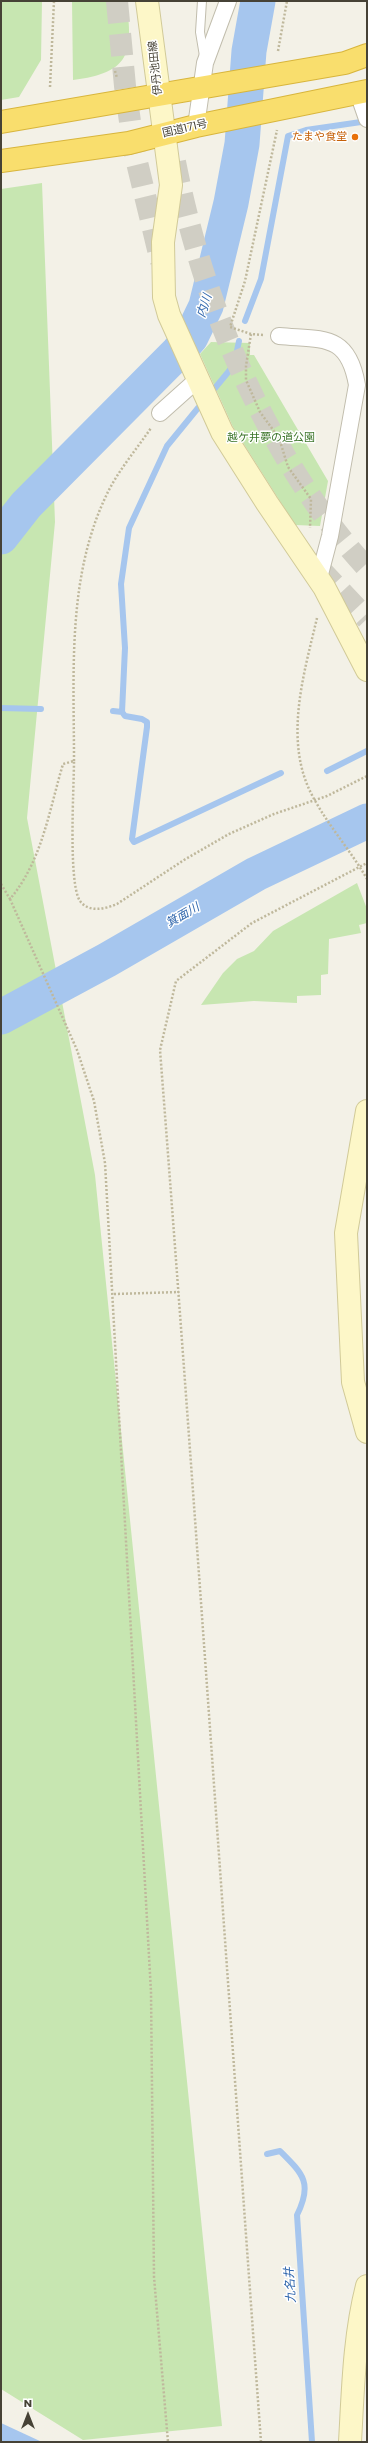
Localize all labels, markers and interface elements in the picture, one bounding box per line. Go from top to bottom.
street label: 伊丹池田線 [147,40,165,96]
street label: 国道171号 [161,117,209,141]
place label: たまや食堂 [292,130,347,144]
marker: たまや食堂 [350,132,360,142]
water label: 内川 [194,292,216,320]
park label: 越ケ井夢の道公園 [227,431,315,445]
water label: 箕面川 [164,901,202,931]
water label: 九名井 [283,2267,299,2303]
north arrow [8,2395,48,2435]
text: N [24,2395,32,2411]

